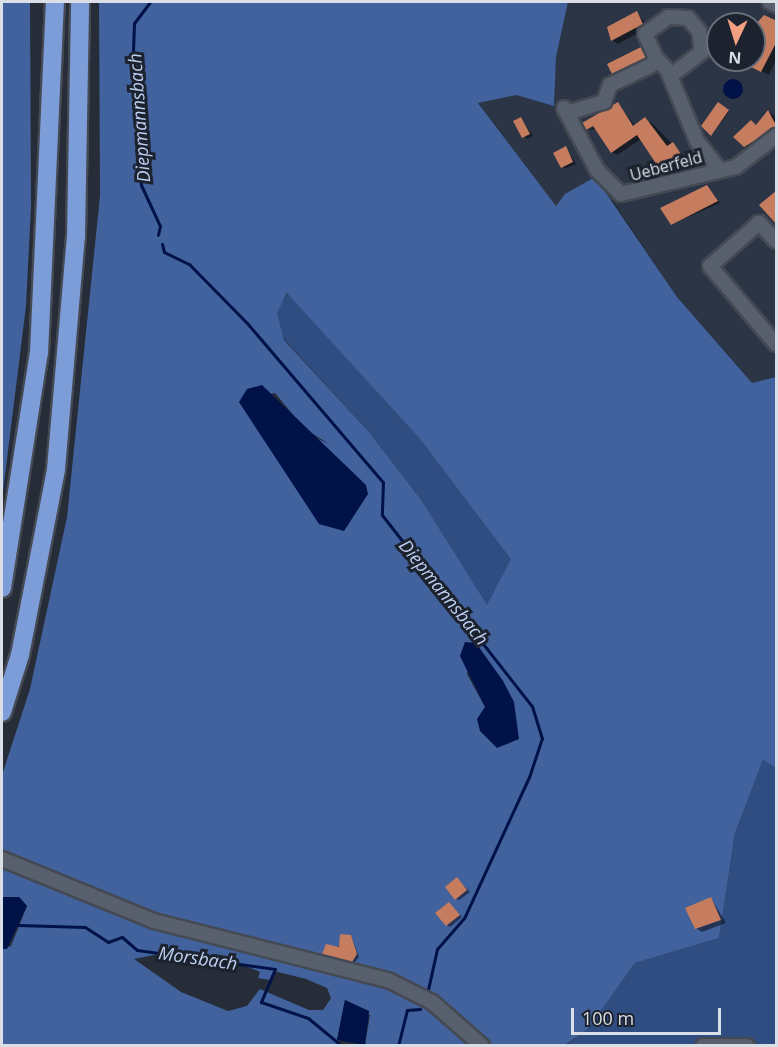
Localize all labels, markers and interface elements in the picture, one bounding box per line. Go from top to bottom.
north arrow [706,12,766,72]
text: N [728,47,742,69]
water label: Diepmannsbach [124,53,154,183]
street label: Ueberfeld [628,147,704,185]
water label: Diepmannsbach [395,535,493,649]
water label: Morsbach [157,942,239,974]
scale bar [574,996,724,1034]
text: 100 m [582,1006,634,1030]

